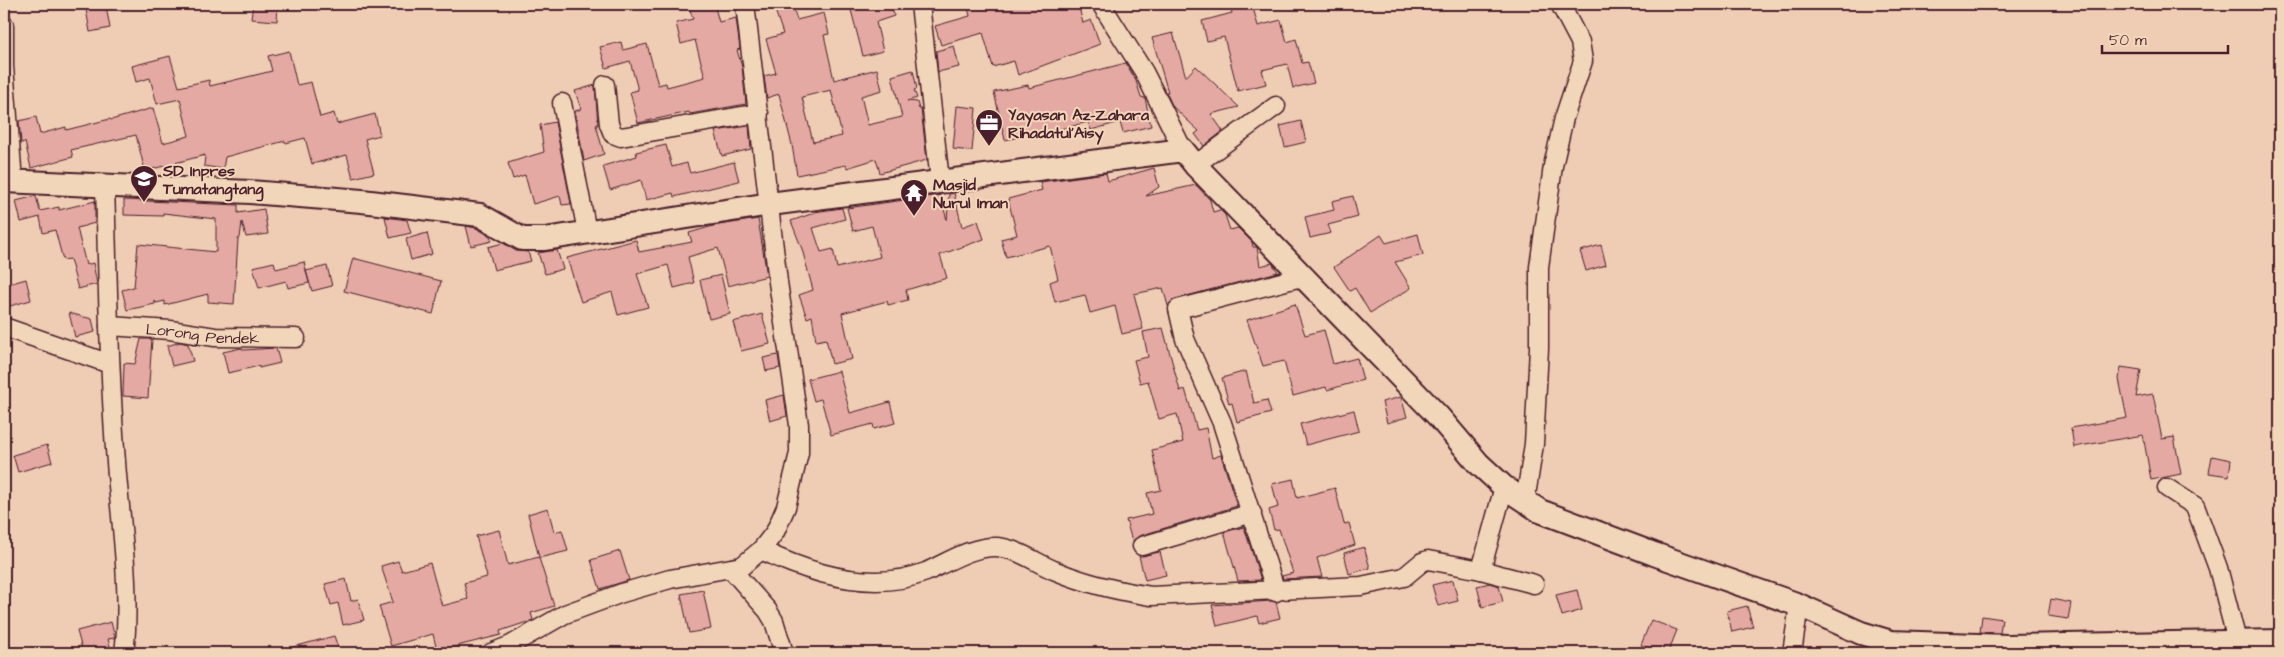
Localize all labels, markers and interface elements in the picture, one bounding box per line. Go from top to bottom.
scale bar [2102,22,2228,54]
text: 50 m [2109,30,2147,51]
place label: Yayasan Az-Zahara Rihadatul'Aisy [1008,104,1150,145]
office icon: Yayasan Az-Zahara Rihadatul'Aisy [974,108,1004,147]
place label: SD Inpres Tumatangtang [162,160,264,202]
school or university icon: SD Inpres Tumatangtang [129,164,159,203]
place label: Masjid Nurul Iman [933,174,1008,214]
temple icon: Masjid Nurul Iman [899,178,929,217]
street label: Lorong Pendek [145,318,260,350]

